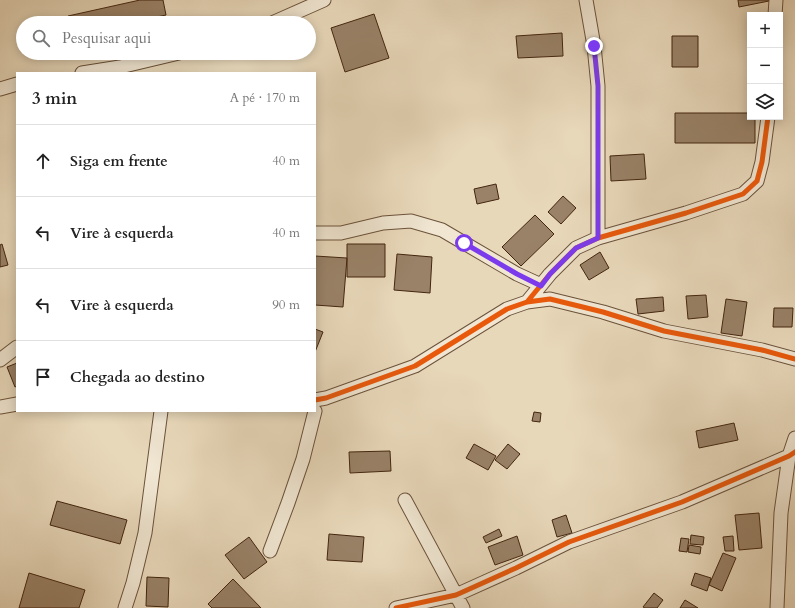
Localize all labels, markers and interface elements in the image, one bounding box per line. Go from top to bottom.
map controls [747,12,783,120]
button: + [747,12,783,48]
search box [16,16,316,60]
icon: search [30,27,52,49]
text: Pesquisar aqui [62,28,151,48]
route end [585,37,603,55]
button: − [747,48,783,84]
button: layers [747,84,783,120]
text: 3 min [32,87,77,110]
text: A pé · 170 m [230,89,300,107]
icon: ahead [32,150,54,172]
text: Siga em frente [70,151,168,171]
text: 40 m [272,152,300,170]
icon: left [32,222,54,244]
text: Vire à esquerda [70,223,174,243]
text: 40 m [272,224,300,242]
route start [455,234,473,252]
icon: left [32,294,54,316]
text: Vire à esquerda [70,295,174,315]
text: 90 m [272,296,300,314]
icon: arrive [32,366,54,388]
text: Chegada ao destino [70,367,205,387]

